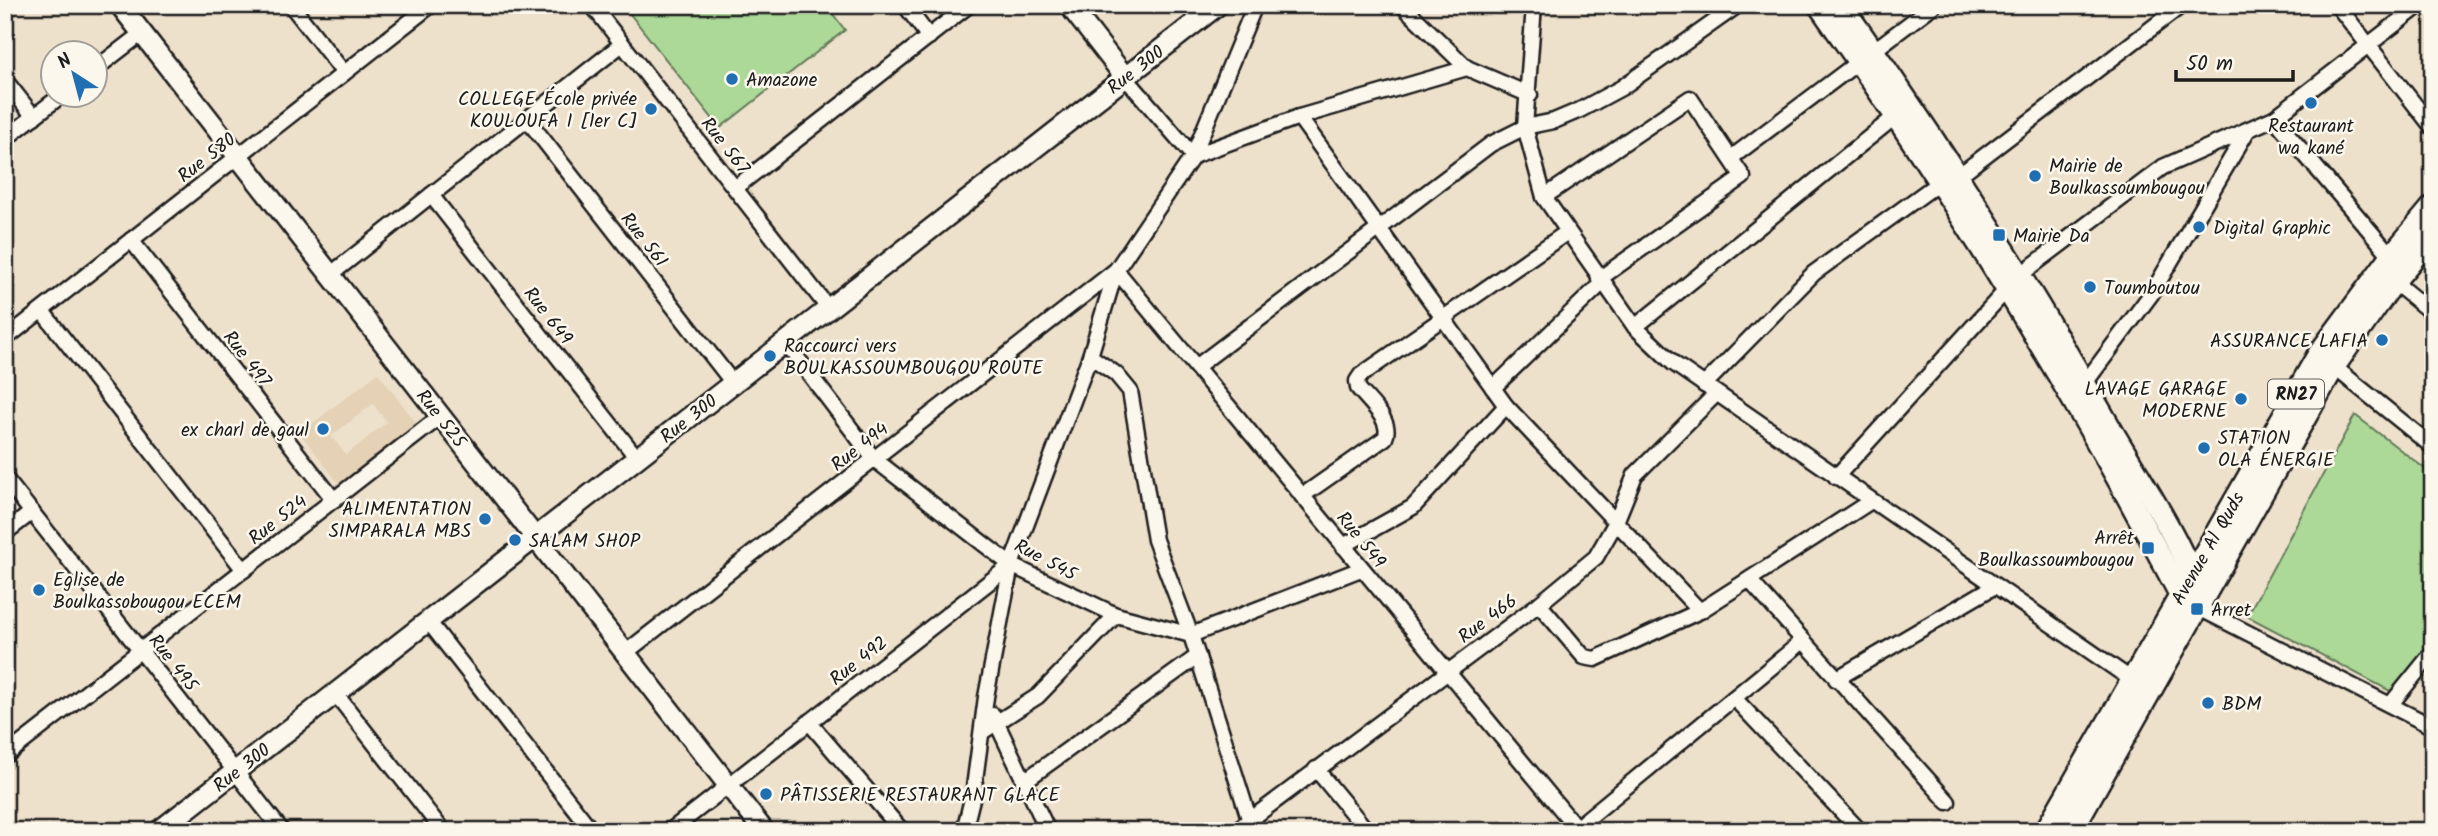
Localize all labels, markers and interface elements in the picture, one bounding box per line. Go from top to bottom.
north arrow [38,38,108,108]
street label: Rue 300 [1101,38,1172,103]
scale bar [2176,38,2293,82]
text: N [52,46,79,78]
text: 50 m [2186,48,2233,81]
place label: Amazone [746,66,818,96]
marker: Amazone [724,71,740,87]
place label: COLLEGE École privée KOULOUFA I [1er C] [458,85,637,137]
marker: Restaurant wa kané [2303,95,2319,111]
marker: COLLEGE École privée KOULOUFA I [1er C] [643,101,659,117]
street label: Rue 567 [692,111,757,182]
place label: Restaurant wa kané [2268,112,2355,164]
street label: Rue 580 [171,126,243,191]
place label: Mairie de Boulkassoumbougou [2049,152,2205,204]
marker: Mairie de Boulkassoumbougou [2027,168,2043,184]
street label: Rue 561 [612,206,675,274]
place label: Digital Graphic [2213,214,2331,244]
marker: Digital Graphic [2191,219,2207,235]
place label: Mairie Da [2013,222,2090,252]
marker: Mairie Da [1991,227,2007,243]
place label: Toumboutou [2104,274,2200,304]
marker: Toumboutou [2082,279,2098,295]
street label: Rue 649 [515,281,580,352]
street label: Rue 497 [215,324,279,395]
place label: ASSURANCE LAFIA [2210,327,2368,357]
place label: Raccourci vers BOULKASSOUMBOUGOU ROUTE [784,332,1044,384]
marker: ASSURANCE LAFIA [2374,332,2390,348]
marker: Raccourci vers BOULKASSOUMBOUGOU ROUTE [762,348,778,364]
place label: LAVAGE GARAGE MODERNE [2085,375,2228,427]
road number: RN27 [2268,380,2324,408]
street label: Rue 525 [408,383,474,457]
street label: Rue 300 [654,387,725,452]
marker: LAVAGE GARAGE MODERNE [2233,391,2249,407]
street label: Rue 494 [825,415,896,480]
place label: ex charl de gaul [181,416,309,446]
marker: ex charl de gaul [315,421,331,437]
place label: STATION OLA ÉNERGIE [2218,424,2335,476]
marker: STATION OLA ÉNERGIE [2196,440,2212,456]
street label: Avenue Al Quds [2164,487,2253,611]
street label: Rue 524 [242,488,314,553]
place label: ALIMENTATION SIMPARALA MBS [329,495,471,547]
street label: Rue 549 [1328,505,1393,575]
marker: ALIMENTATION SIMPARALA MBS [477,511,493,527]
place label: Arrêt Boulkassoumbougou [1978,524,2135,576]
place label: SALAM SHOP [529,527,641,557]
marker: SALAM SHOP [507,532,523,548]
street label: Rue 545 [1008,532,1083,591]
marker: Arrêt Boulkassoumbougou [2140,540,2156,556]
place label: Eglise de Boulkassobougou ECEM [53,566,241,618]
marker: Eglise de Boulkassobougou ECEM [31,582,47,598]
street label: Rue 466 [1452,587,1524,652]
place label: Arret [2211,596,2252,626]
marker: Arret [2189,601,2205,617]
street label: Rue 495 [140,628,206,700]
street label: Rue 492 [824,629,895,694]
place label: BDM [2222,690,2261,720]
marker: BDM [2200,695,2216,711]
street label: Rue 300 [207,736,278,801]
place label: PÂTISSERIE RESTAURANT GLACE [780,781,1061,811]
marker: PÂTISSERIE RESTAURANT GLACE [758,786,774,802]

